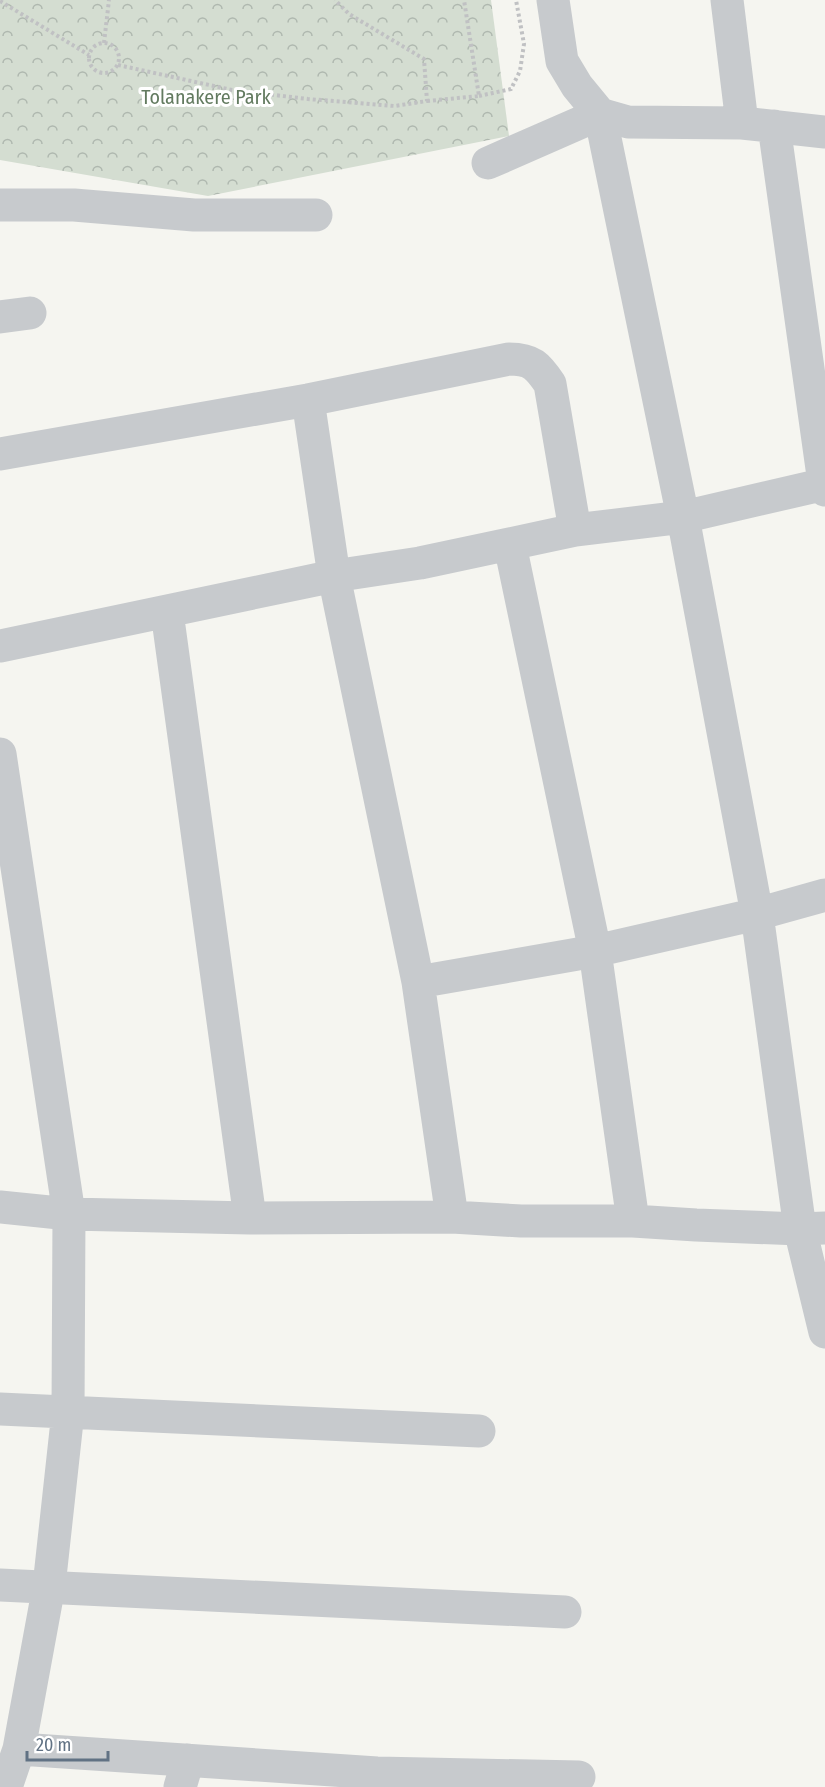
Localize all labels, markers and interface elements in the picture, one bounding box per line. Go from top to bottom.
park label: Tolanakere Park [141,85,271,109]
scale bar [27,1724,108,1762]
text: 20 m [36,1734,71,1756]

